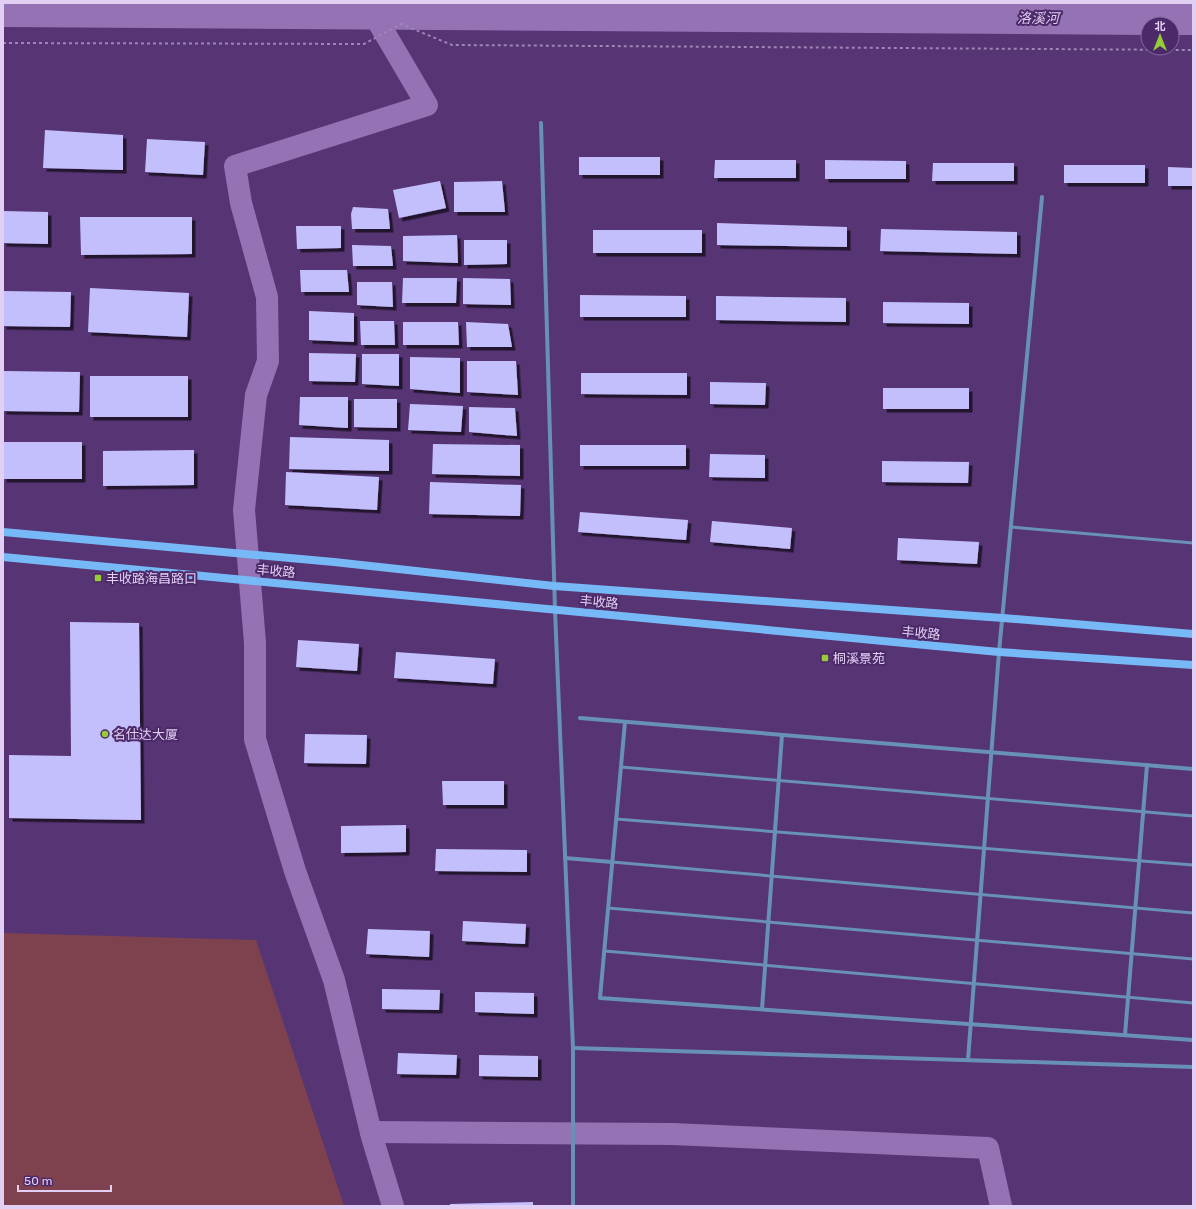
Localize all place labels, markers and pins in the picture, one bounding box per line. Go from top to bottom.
place label: 丰收路海昌路口 [106,571,197,586]
marker: 丰收路海昌路口 [93,573,103,583]
place label: 桐溪景苑 [833,651,885,666]
marker: 桐溪景苑 [820,653,830,663]
place label: 名仕达大厦 [113,727,178,742]
marker: 名仕达大厦 [100,729,110,739]

